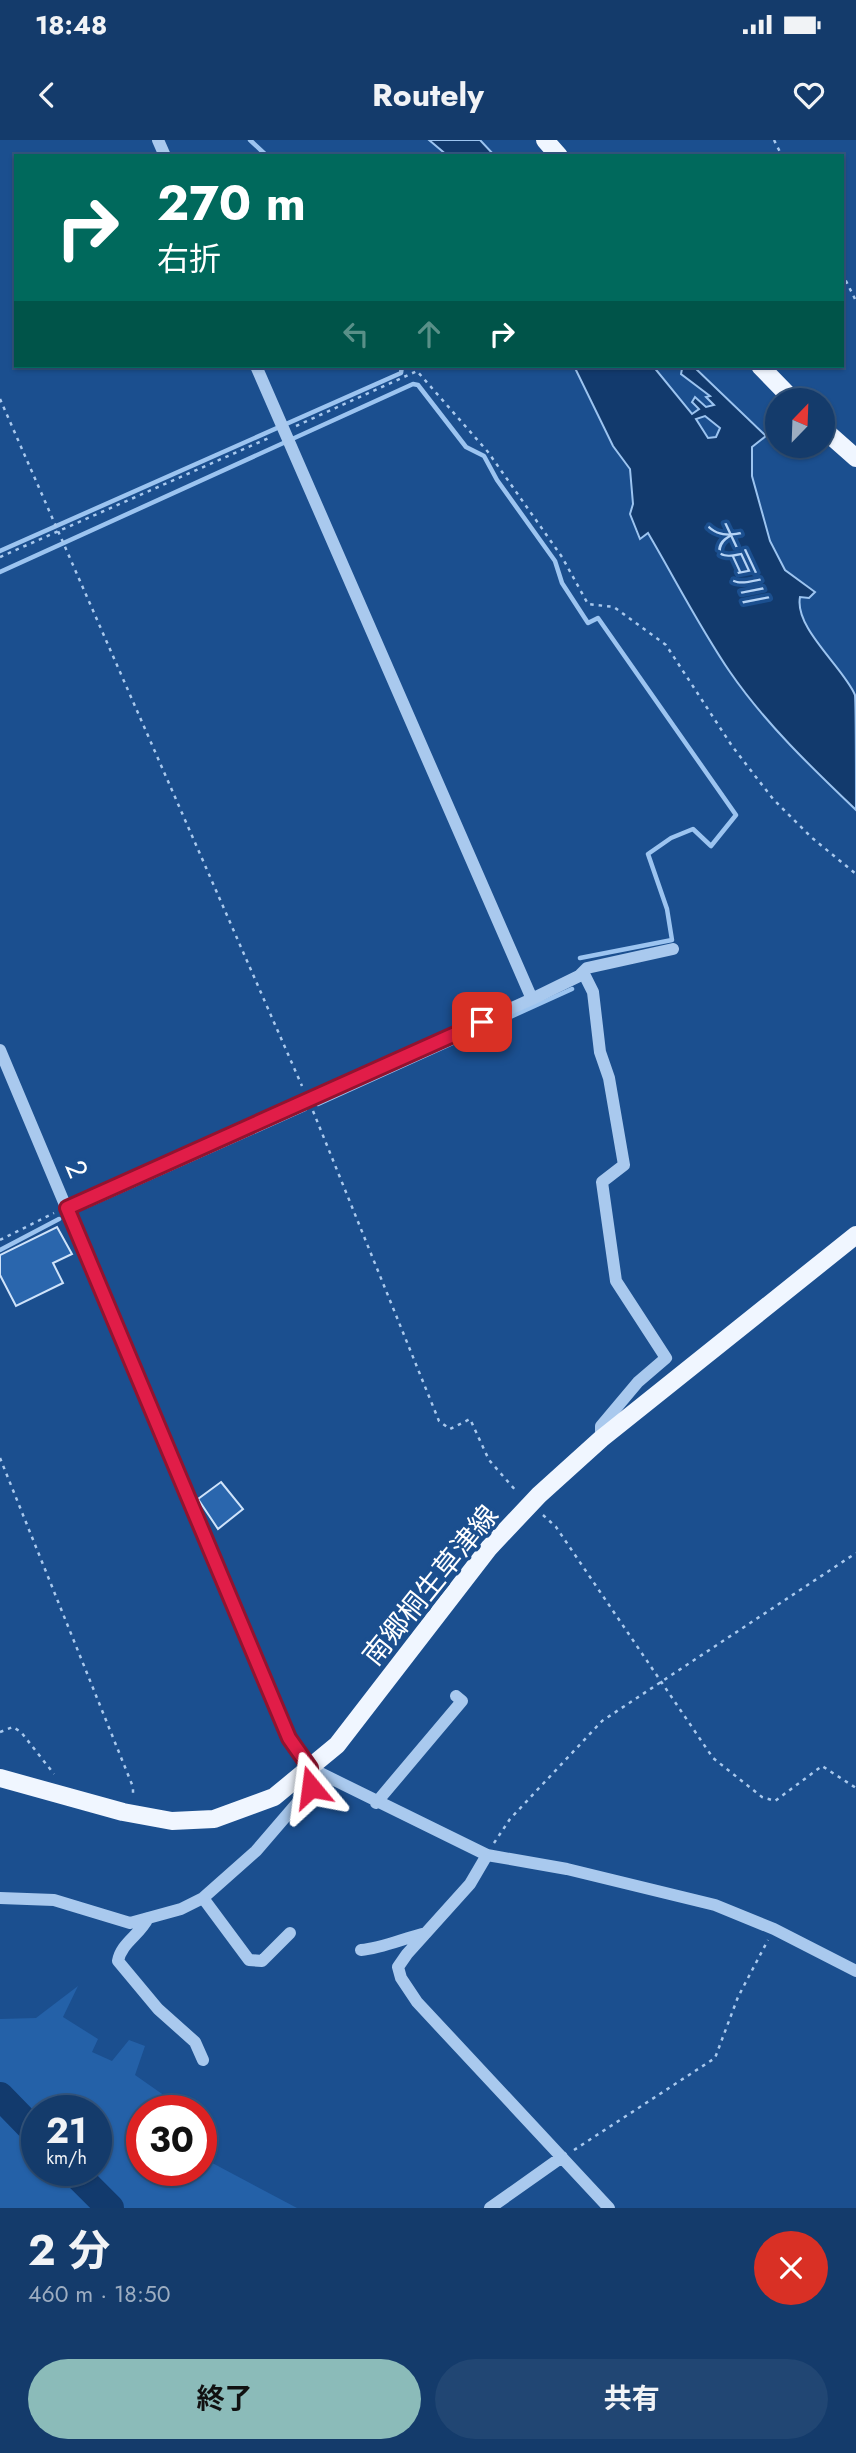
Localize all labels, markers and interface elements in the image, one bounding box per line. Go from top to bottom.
text: 18:48 [35,6,107,44]
text: Routely [372,72,484,118]
icon: back [28,76,66,114]
icon: heart [790,76,828,114]
text: 270 m [157,168,306,238]
icon: right [42,182,133,273]
text: 右折 [157,236,221,282]
icon: left [337,315,375,353]
icon: ahead [410,315,448,353]
icon: right [483,315,521,353]
north arrow [765,388,835,458]
map controls [765,388,835,458]
water label: 大戸川 [699,511,777,613]
pin [452,992,512,1052]
icon: arrive [463,1003,501,1041]
street label: 2 [55,1154,99,1185]
street label: 南郷桐生草津線 [353,1496,508,1674]
position arrow [274,1750,348,1824]
speed limit sign: 30 [126,2095,217,2186]
text: 21 [46,2106,87,2156]
text: km/h [46,2145,87,2171]
text: 2 分 [28,2220,110,2281]
button: close [754,2231,828,2305]
text: 460 m · 18:50 [28,2277,171,2311]
button: 終了 [28,2359,421,2439]
button: 共有 [435,2359,828,2439]

